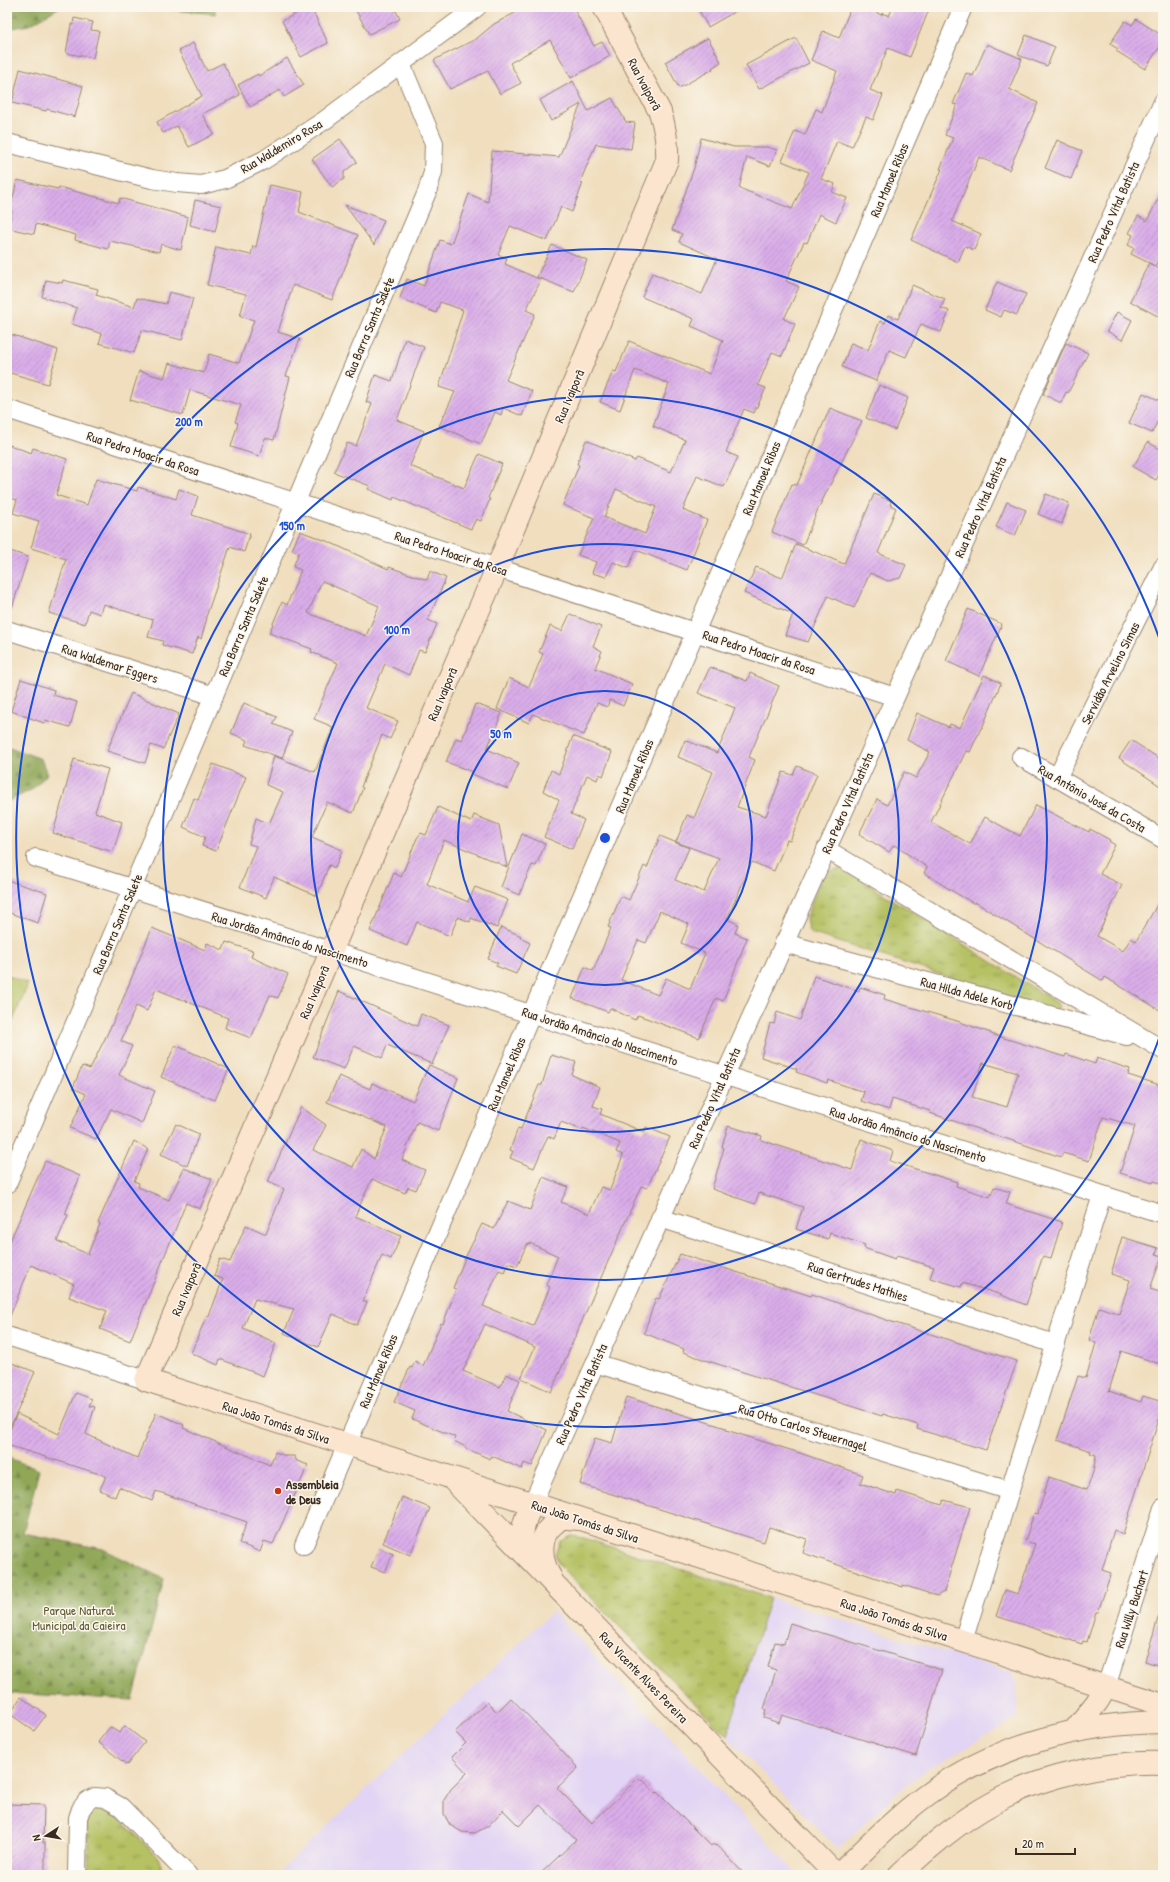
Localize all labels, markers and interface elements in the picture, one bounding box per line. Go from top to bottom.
street label: Rua Ivaiporã [624,55,666,113]
street label: Rua Waldemiro Rosa [237,115,325,177]
street label: Rua Manoel Ribas [865,140,913,220]
street label: Rua Pedro Vital Batista [1083,159,1143,265]
street label: Rua Barra Santa Salete [340,274,398,380]
street label: Rua Ivaiporã [550,367,588,425]
text: 200 m [175,413,203,430]
street label: Rua Pedro Moacir da Rosa [84,426,202,480]
street label: Rua Manoel Ribas [737,438,785,518]
street label: Rua Pedro Vital Batista [950,454,1010,560]
text: 150 m [279,517,305,534]
street label: Rua Pedro Moacir da Rosa [392,526,510,580]
street label: Rua Barra Santa Salete [214,573,272,679]
street label: Servidão Arvelino Simas [1076,619,1144,727]
text: 100 m [384,621,410,638]
street label: Rua Pedro Moacir da Rosa [700,625,818,679]
street label: Rua Waldemar Eggers [59,639,161,687]
street label: Rua Ivaiporã [423,665,461,723]
text: 50 m [490,725,512,742]
street label: Rua Manoel Ribas [610,736,658,816]
street label: Rua Pedro Vital Batista [817,750,877,856]
street label: Rua Antônio José da Costa [1035,760,1149,836]
centre of rings [598,831,612,845]
street label: Rua Barra Santa Salete [88,871,146,977]
street label: Rua Jordão Amâncio do Nascimento [209,907,371,971]
street label: Rua Ivaiporã [295,963,333,1021]
street label: Rua Hilda Adele Korb [919,972,1015,1014]
street label: Rua Jordão Amâncio do Nascimento [520,1002,680,1070]
street label: Rua Manoel Ribas [482,1034,530,1114]
street label: Rua Pedro Vital Batista [684,1045,744,1151]
street label: Rua Jordão Amâncio do Nascimento [827,1102,989,1166]
street label: Rua Gertrudes Mathies [806,1256,910,1306]
street label: Rua Ivaiporã [167,1260,205,1318]
street label: Rua Manoel Ribas [354,1331,402,1411]
street label: Rua Pedro Vital Batista [551,1341,611,1447]
street label: Rua João Tomás da Silva [220,1396,332,1448]
street label: Rua Otto Carlos Steuernagel [736,1399,870,1455]
place label: Assembleia de Deus [286,1475,339,1508]
marker: Assembleia de Deus [273,1486,283,1496]
street label: Rua João Tomás da Silva [529,1495,641,1547]
street label: Rua Willy Buchart [1110,1567,1152,1650]
street label: Rua João Tomás da Silva [838,1593,950,1645]
park label: Parque Natural Municipal da Caieira [32,1601,126,1634]
street label: Rua Vicente Alves Pereira [596,1627,692,1727]
north arrow [26,1816,66,1856]
scale bar [1016,1830,1075,1856]
text: N [29,1834,44,1842]
text: 20 m [1022,1835,1044,1852]

